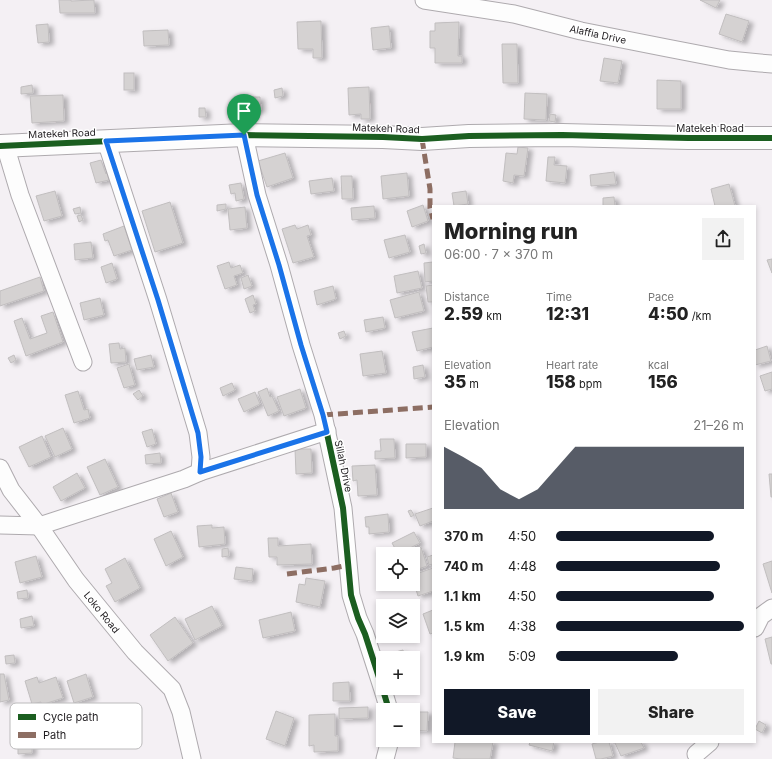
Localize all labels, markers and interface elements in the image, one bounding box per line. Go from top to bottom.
street label: Alaffia Drive [569,22,628,46]
pin [227,94,261,135]
icon: arrive [233,100,255,122]
street label: Matekeh Road [352,121,420,135]
street label: Matekeh Road [676,122,744,134]
street label: Matekeh Road [28,126,96,140]
text: Morning run [444,218,578,244]
button: share [702,218,744,260]
text: 06:00 · 7 × 370 m [444,246,553,262]
text: Distance [444,290,489,304]
text: Time [546,290,572,304]
text: Pace [648,290,674,304]
text: 2.59 [444,304,483,324]
text: 12:31 [546,304,589,324]
text: 4:50 [648,304,689,324]
text: km [483,309,502,323]
text: /km [689,309,711,323]
text: Elevation [444,358,491,372]
text: Heart rate [546,358,598,372]
text: kcal [648,358,669,372]
text: 35 [444,372,466,392]
text: 158 [546,372,576,392]
text: 156 [648,372,678,392]
text: m [466,377,479,391]
text: bpm [576,377,602,391]
text: Elevation [444,417,500,433]
text: 21–26 m [693,417,744,433]
street label: Sillah Drive [333,439,355,493]
text: 370 m [444,528,483,544]
text: 4:50 [508,528,536,544]
map controls [376,547,420,747]
button: locate [376,547,420,591]
text: 740 m [444,558,483,574]
text: 4:48 [508,558,537,574]
text: 1.1 km [444,588,481,604]
text: 4:50 [508,588,536,604]
street label: Loko Road [82,589,122,635]
button: layers [376,599,420,643]
text: 1.5 km [444,618,485,634]
text: 4:38 [508,618,536,634]
text: 1.9 km [444,648,485,664]
text: 5:09 [508,648,536,664]
button: + [376,651,420,695]
button: Save [444,689,590,735]
button: Share [598,689,744,735]
legend [10,703,142,749]
button: − [376,703,420,747]
text: Cycle path [43,710,99,724]
text: Path [43,728,66,742]

